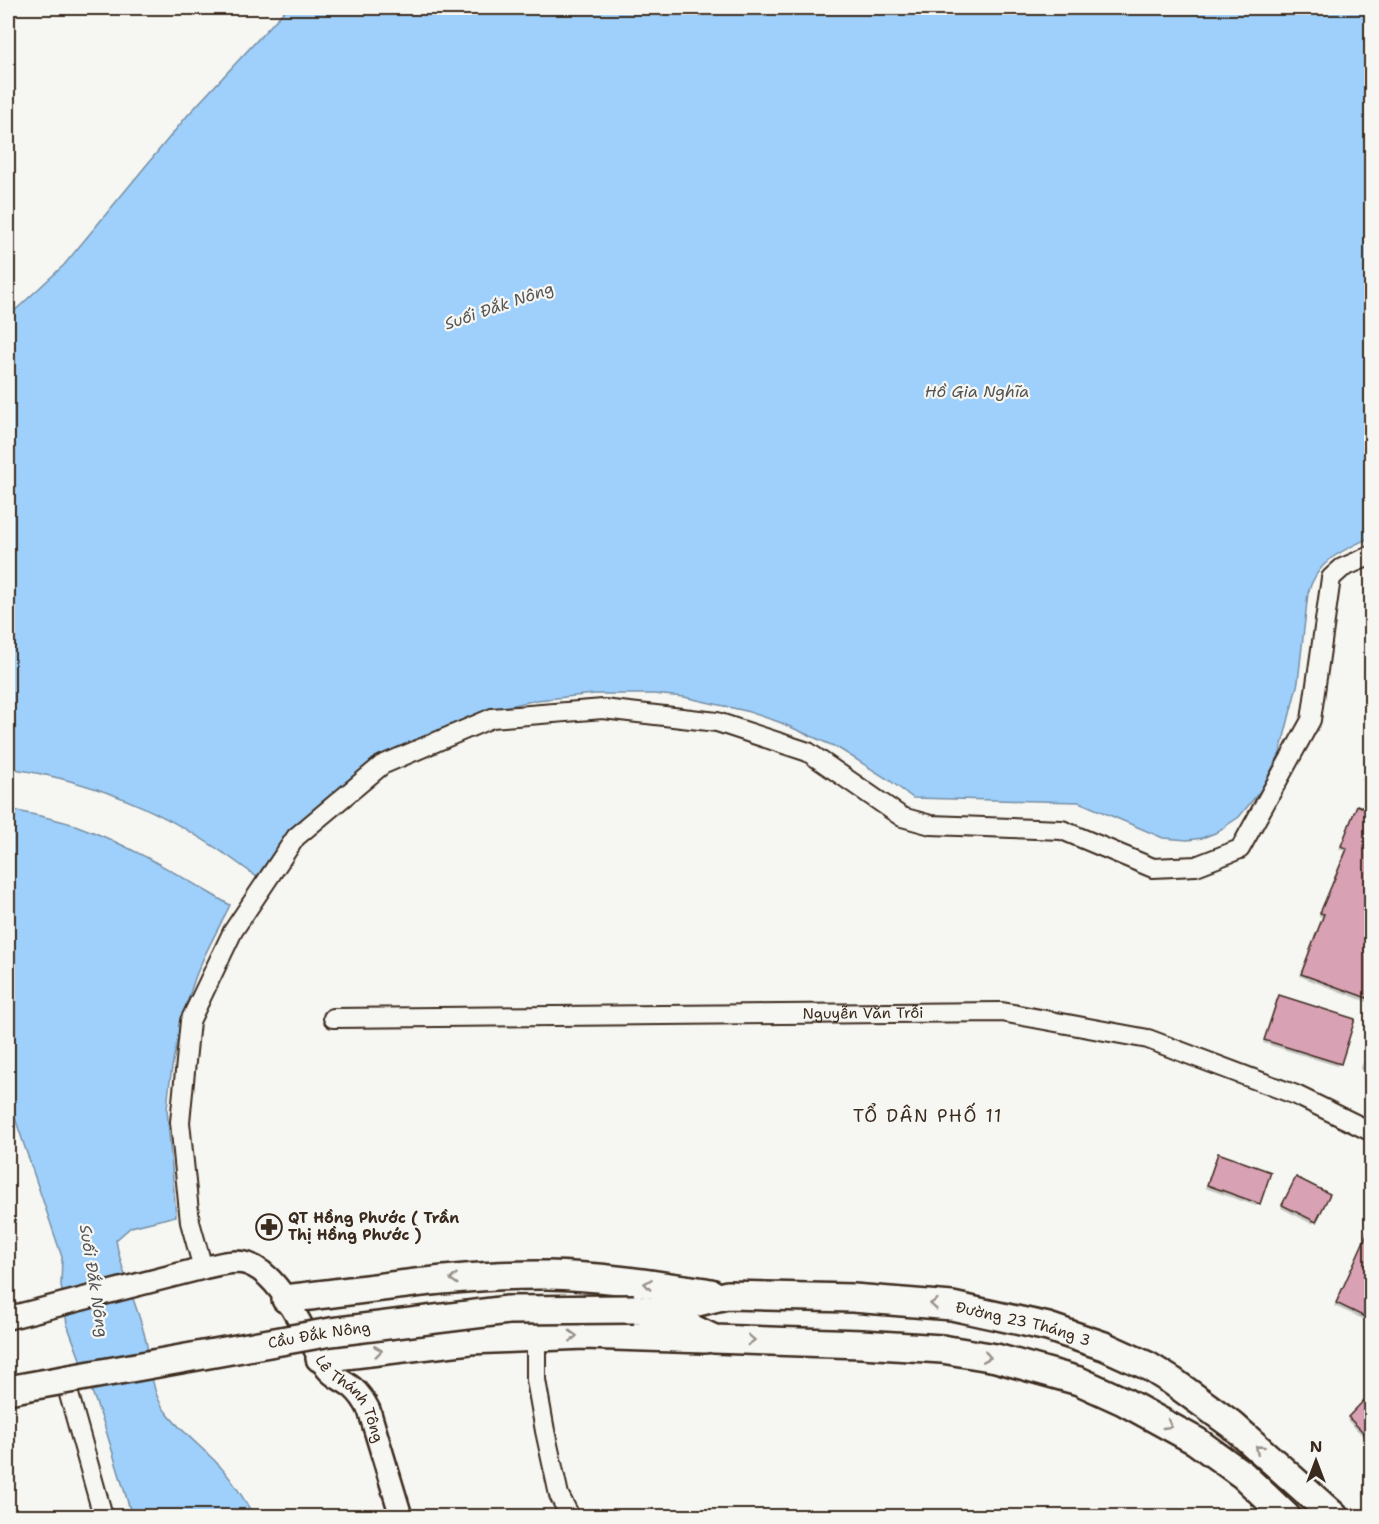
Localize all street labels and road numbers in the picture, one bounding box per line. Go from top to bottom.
street label: Nguyễn Văn Trỗi [802,1003,923,1024]
street label: Đường 23 Tháng 3 [954,1297,1093,1351]
street label: Cầu Đắk Nông [266,1317,372,1353]
street label: Lê Thánh Tông [310,1351,388,1445]

